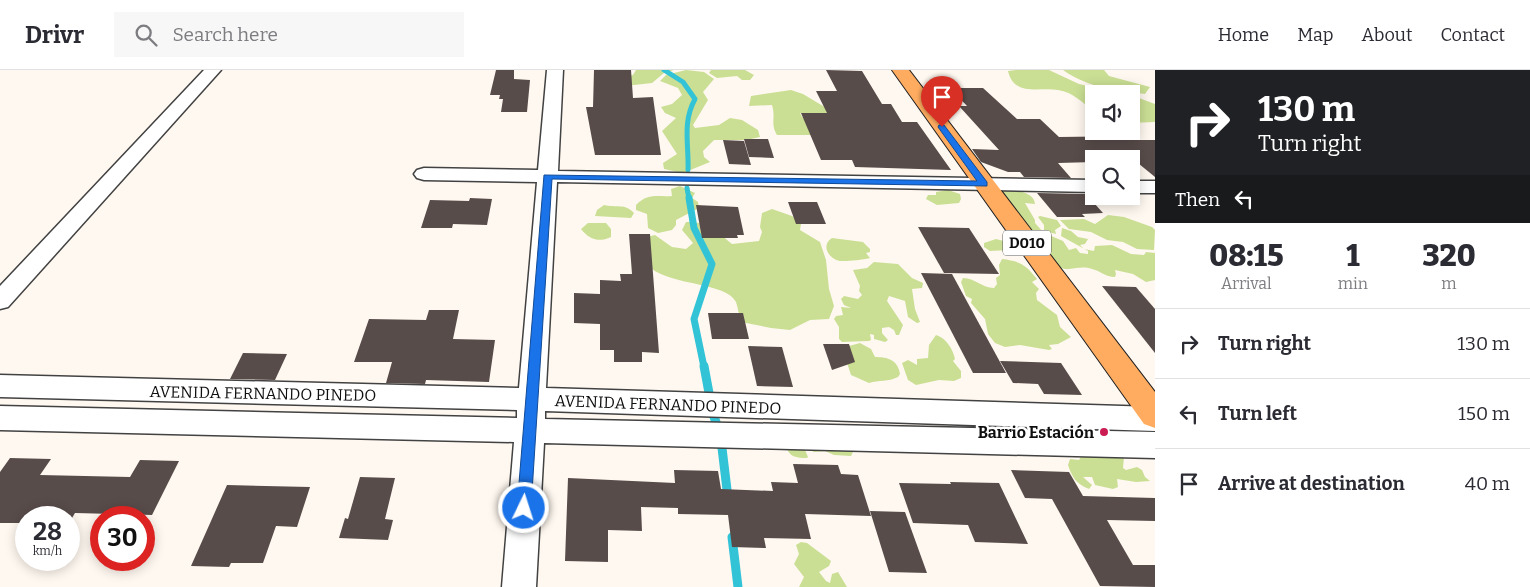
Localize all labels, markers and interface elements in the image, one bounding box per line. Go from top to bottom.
search box [114,12,464,57]
text: Drivr [25,21,84,49]
icon: search [132,21,160,49]
text: Search here [172,23,278,46]
text: Home [1218,24,1269,46]
text: Map [1297,24,1333,46]
text: About [1361,24,1412,46]
text: Contact [1440,24,1505,46]
pin [921,76,963,127]
icon: arrive [928,83,956,111]
map controls [1085,85,1140,205]
button: sound [1085,85,1140,140]
text: 130 m [1258,88,1355,130]
icon: right [1175,90,1240,155]
text: Turn right [1258,130,1361,157]
button: search [1085,150,1140,205]
icon: left [1230,185,1258,213]
text: Then [1175,188,1220,211]
road number: D010 [1003,230,1051,256]
text: 08:15 [1209,238,1283,274]
text: 1 [1346,238,1360,274]
text: 320 [1422,238,1476,274]
text: Arrival [1221,274,1272,293]
text: min [1338,274,1368,293]
text: m [1441,274,1457,293]
icon: right [1175,330,1203,358]
text: Turn right [1218,332,1311,355]
text: 130 m [1457,332,1510,355]
street label: AVENIDA FERNANDO PINEDO [150,382,376,405]
street label: AVENIDA FERNANDO PINEDO [554,391,782,418]
icon: left [1175,400,1203,428]
text: Turn left [1218,402,1297,425]
text: 150 m [1458,402,1510,425]
place label: Barrio Estación [978,423,1095,442]
marker: Barrio Estación [1098,426,1110,438]
icon: arrive [1175,470,1203,498]
text: Arrive at destination [1218,472,1405,495]
text: 40 m [1465,472,1510,495]
position arrow [497,481,549,533]
speed limit sign: 30 [90,506,155,571]
text: 28 [33,517,62,547]
text: km/h [33,544,62,558]

